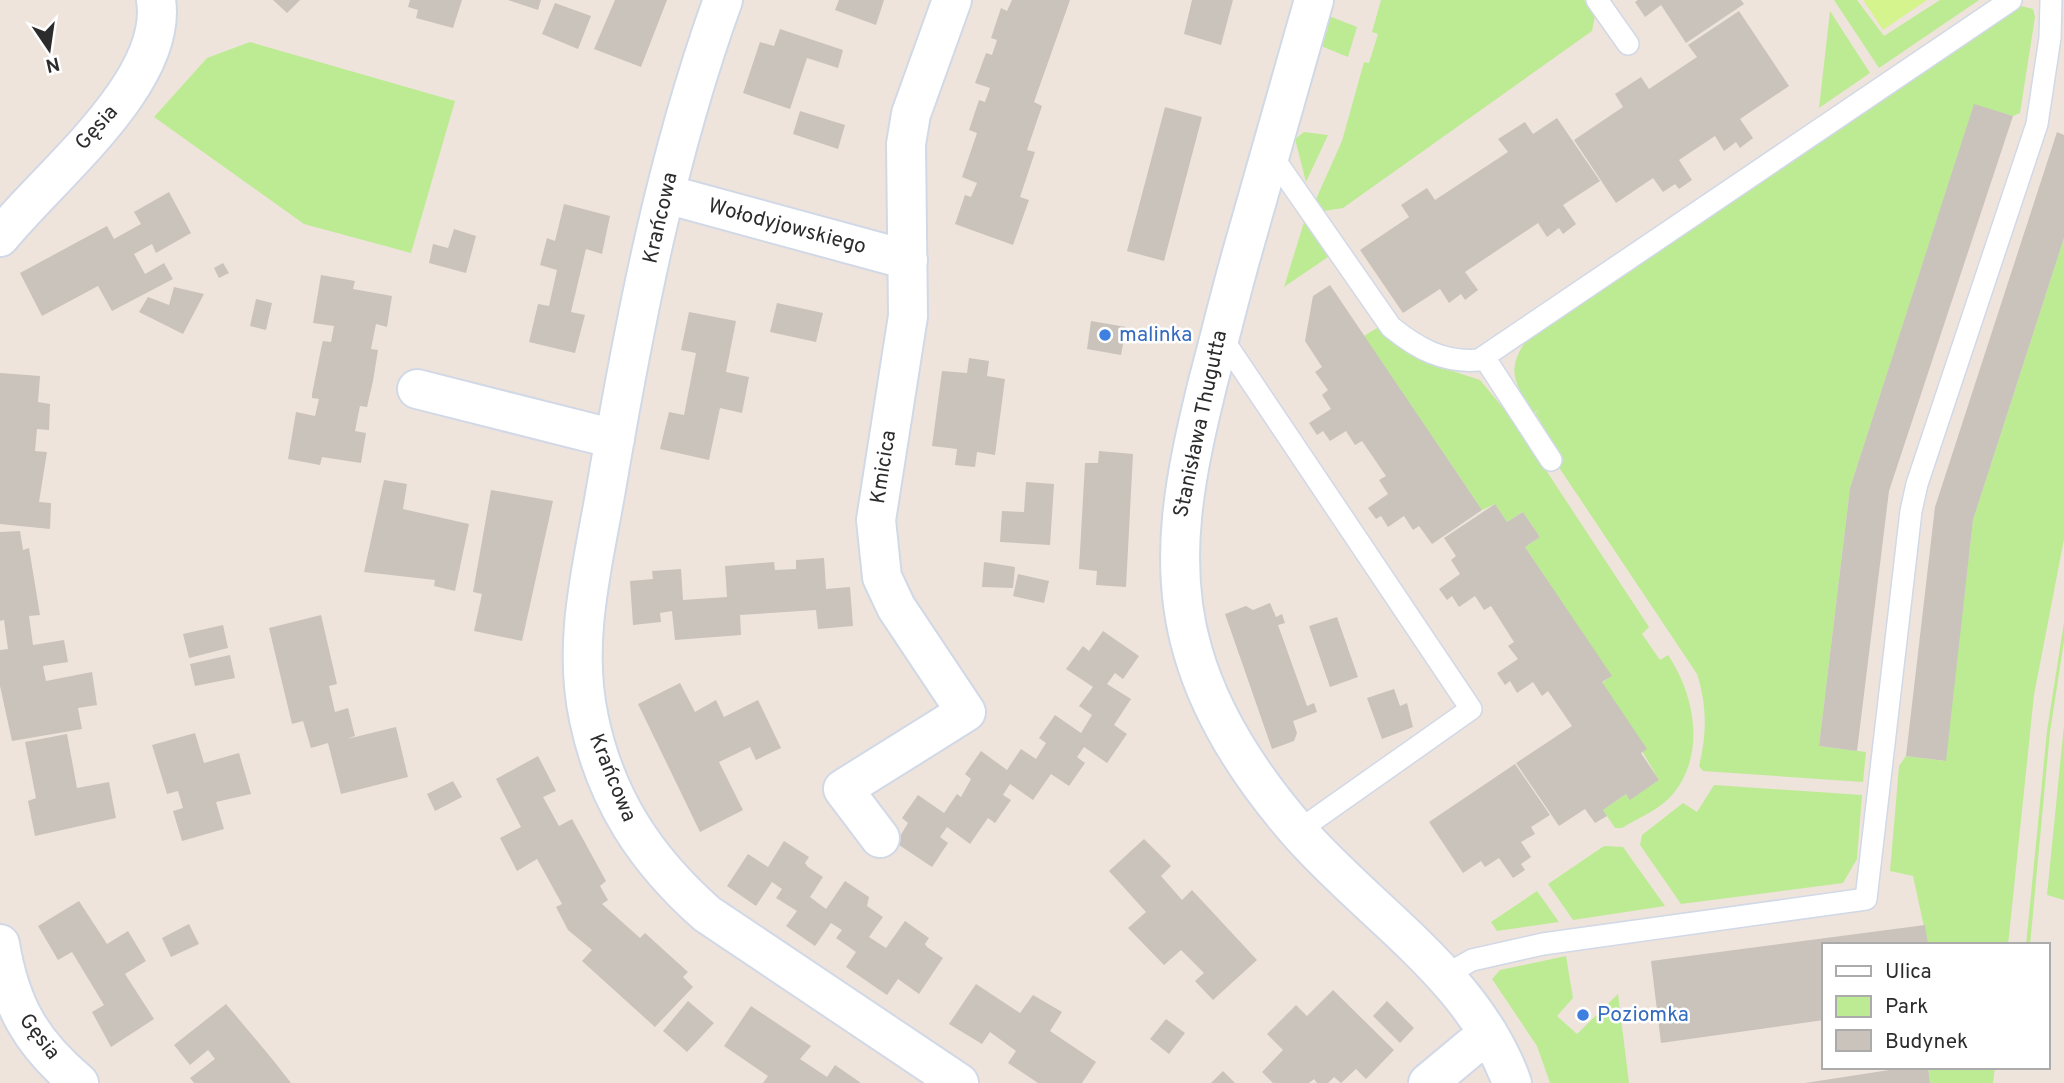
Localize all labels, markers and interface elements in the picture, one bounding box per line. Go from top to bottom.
north arrow [14,14,84,84]
text: N [43,50,62,77]
street label: Gęsia [70,100,124,156]
street label: Krańcowa [637,170,685,266]
street label: Wołodyjowskiego [705,193,869,261]
place label: malinka [1119,322,1192,349]
marker: malinka [1097,327,1113,343]
street label: Stanisława Thugutta [1168,328,1234,520]
street label: Kmicica [865,428,903,506]
street label: Krańcowa [582,730,642,826]
legend [1822,943,2050,1069]
text: Ulica [1885,959,1932,986]
text: Park [1885,994,1928,1021]
place label: Poziomka [1597,1002,1689,1029]
marker: Poziomka [1575,1007,1591,1023]
street label: Gęsia [12,1008,66,1066]
text: Budynek [1885,1029,1968,1056]

